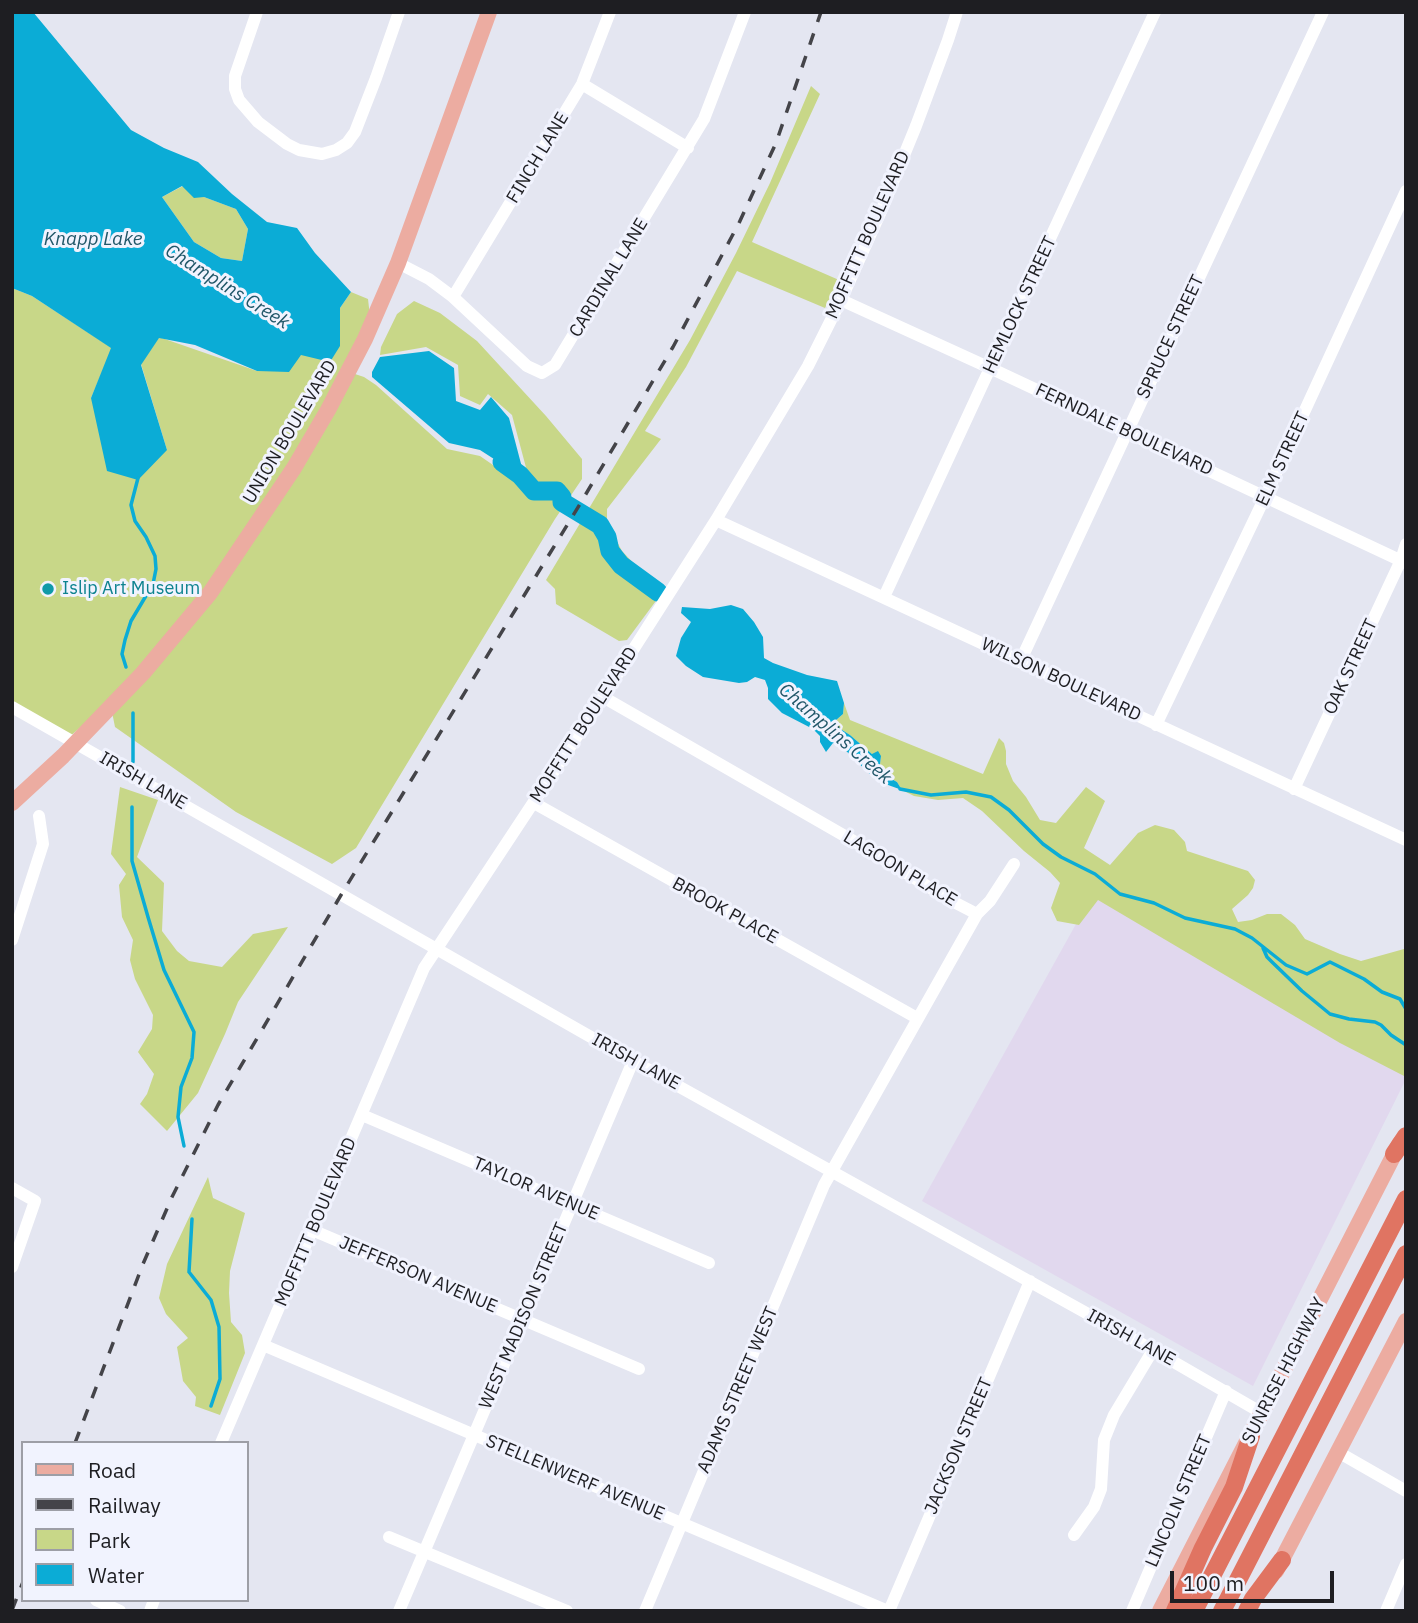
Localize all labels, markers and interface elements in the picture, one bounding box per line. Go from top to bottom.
street label: FINCH LANE [502,109,574,207]
street label: MOFFITT BOULEVARD [821,148,915,322]
street label: CARDINAL LANE [565,215,653,341]
water label: Knapp Lake [44,229,142,251]
street label: HEMLOCK STREET [979,233,1061,377]
water label: Champlins Creek [161,240,293,334]
street label: SPRUCE STREET [1133,272,1209,402]
street label: UNION BOULEVARD [239,356,341,508]
street label: FERNDALE BOULEVARD [1032,379,1216,481]
street label: ELM STREET [1252,408,1314,510]
place label: Islip Art Museum [62,578,200,600]
marker: Islip Art Museum [40,581,56,597]
street label: OAK STREET [1319,616,1383,718]
street label: WILSON BOULEVARD [978,633,1144,727]
street label: MOFFITT BOULEVARD [526,643,642,807]
water label: Champlins Creek [774,679,896,789]
street label: IRISH LANE [95,747,191,815]
street label: LAGOON PLACE [839,827,961,911]
street label: BROOK PLACE [668,873,782,949]
street label: IRISH LANE [588,1029,684,1095]
street label: MOFFITT BOULEVARD [271,1134,361,1310]
street label: TAYLOR AVENUE [470,1153,602,1225]
street label: WEST MADISON STREET [475,1220,573,1412]
street label: JEFFERSON AVENUE [336,1232,500,1318]
street label: SUNRISE HIGHWAY [1238,1294,1330,1448]
street label: ADAMS STREET WEST [693,1303,783,1477]
street label: IRISH LANE [1083,1305,1179,1371]
street label: JACKSON STREET [920,1374,998,1518]
street label: STELLENWERF AVENUE [482,1430,668,1526]
street label: LINCOLN STREET [1141,1431,1217,1571]
legend [21,1441,248,1602]
text: Road [88,1456,136,1484]
text: Railway [88,1491,161,1519]
text: Park [88,1526,131,1554]
scale bar [1173,1556,1338,1600]
text: Water [88,1561,144,1589]
text: 100 m [1183,1569,1244,1597]

